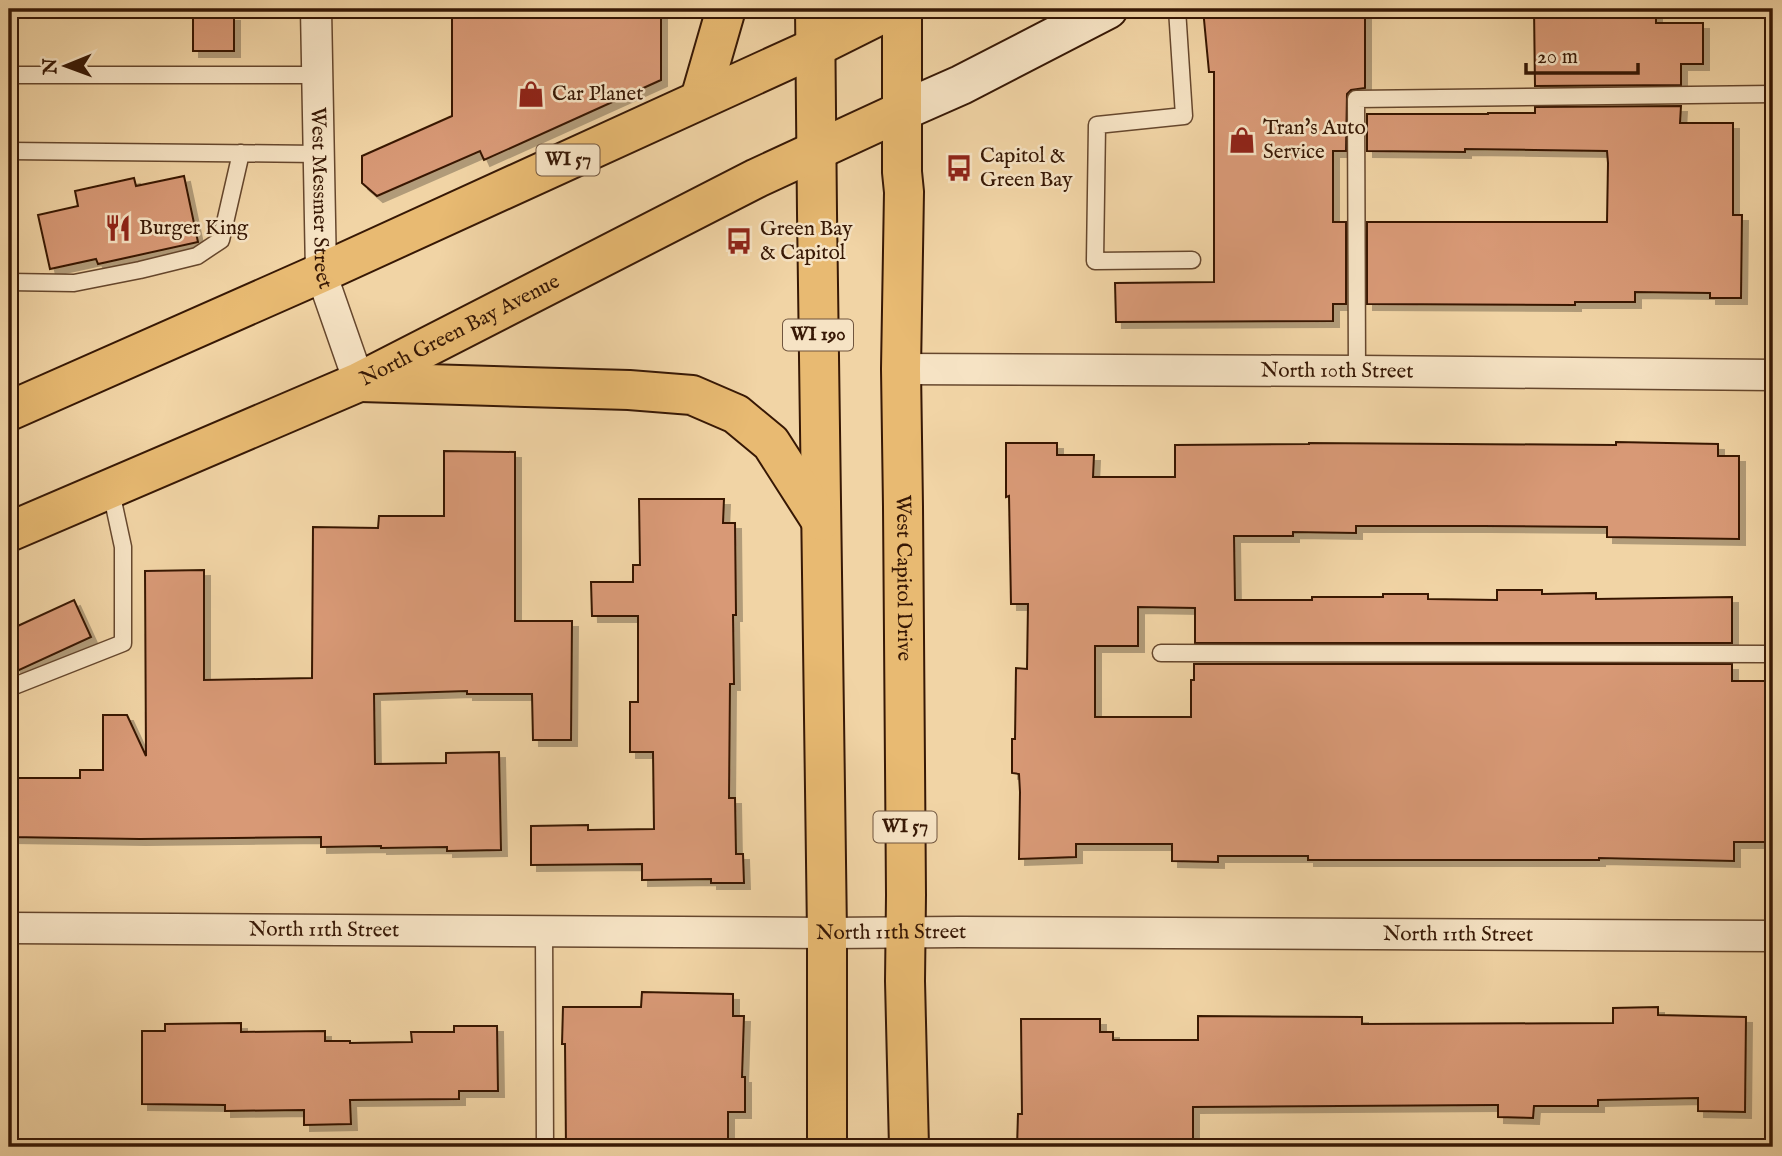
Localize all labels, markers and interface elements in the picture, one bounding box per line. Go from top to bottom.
north arrow [32,32,102,102]
scale bar [1526,32,1638,76]
text: 20 m [1537,44,1578,71]
text: N [39,57,63,76]
shop icon: Car Planet [516,79,546,109]
place label: Car Planet [552,81,643,108]
street label: West Messmer Street [304,107,339,293]
place label: Tran's Auto Service [1263,115,1366,166]
shop icon: Tran's Auto Service [1227,125,1257,155]
place label: Capitol & Green Bay [980,143,1073,194]
road number: WI 57 [536,144,600,176]
bus stop icon: Capitol & Green Bay [944,153,974,183]
restaurant icon: Burger King [103,213,133,243]
place label: Burger King [139,215,249,242]
place label: Green Bay & Capitol [760,216,853,267]
bus stop icon: Green Bay & Capitol [724,226,754,256]
street label: North Green Bay Avenue [355,268,565,393]
road number: WI 190 [783,320,853,350]
street label: North 10th Street [1261,357,1414,385]
street label: West Capitol Drive [889,494,918,662]
road number: WI 57 [874,812,936,842]
street label: North 11th Street [249,916,399,944]
street label: North 11th Street [816,918,966,947]
street label: North 11th Street [1383,921,1533,948]

